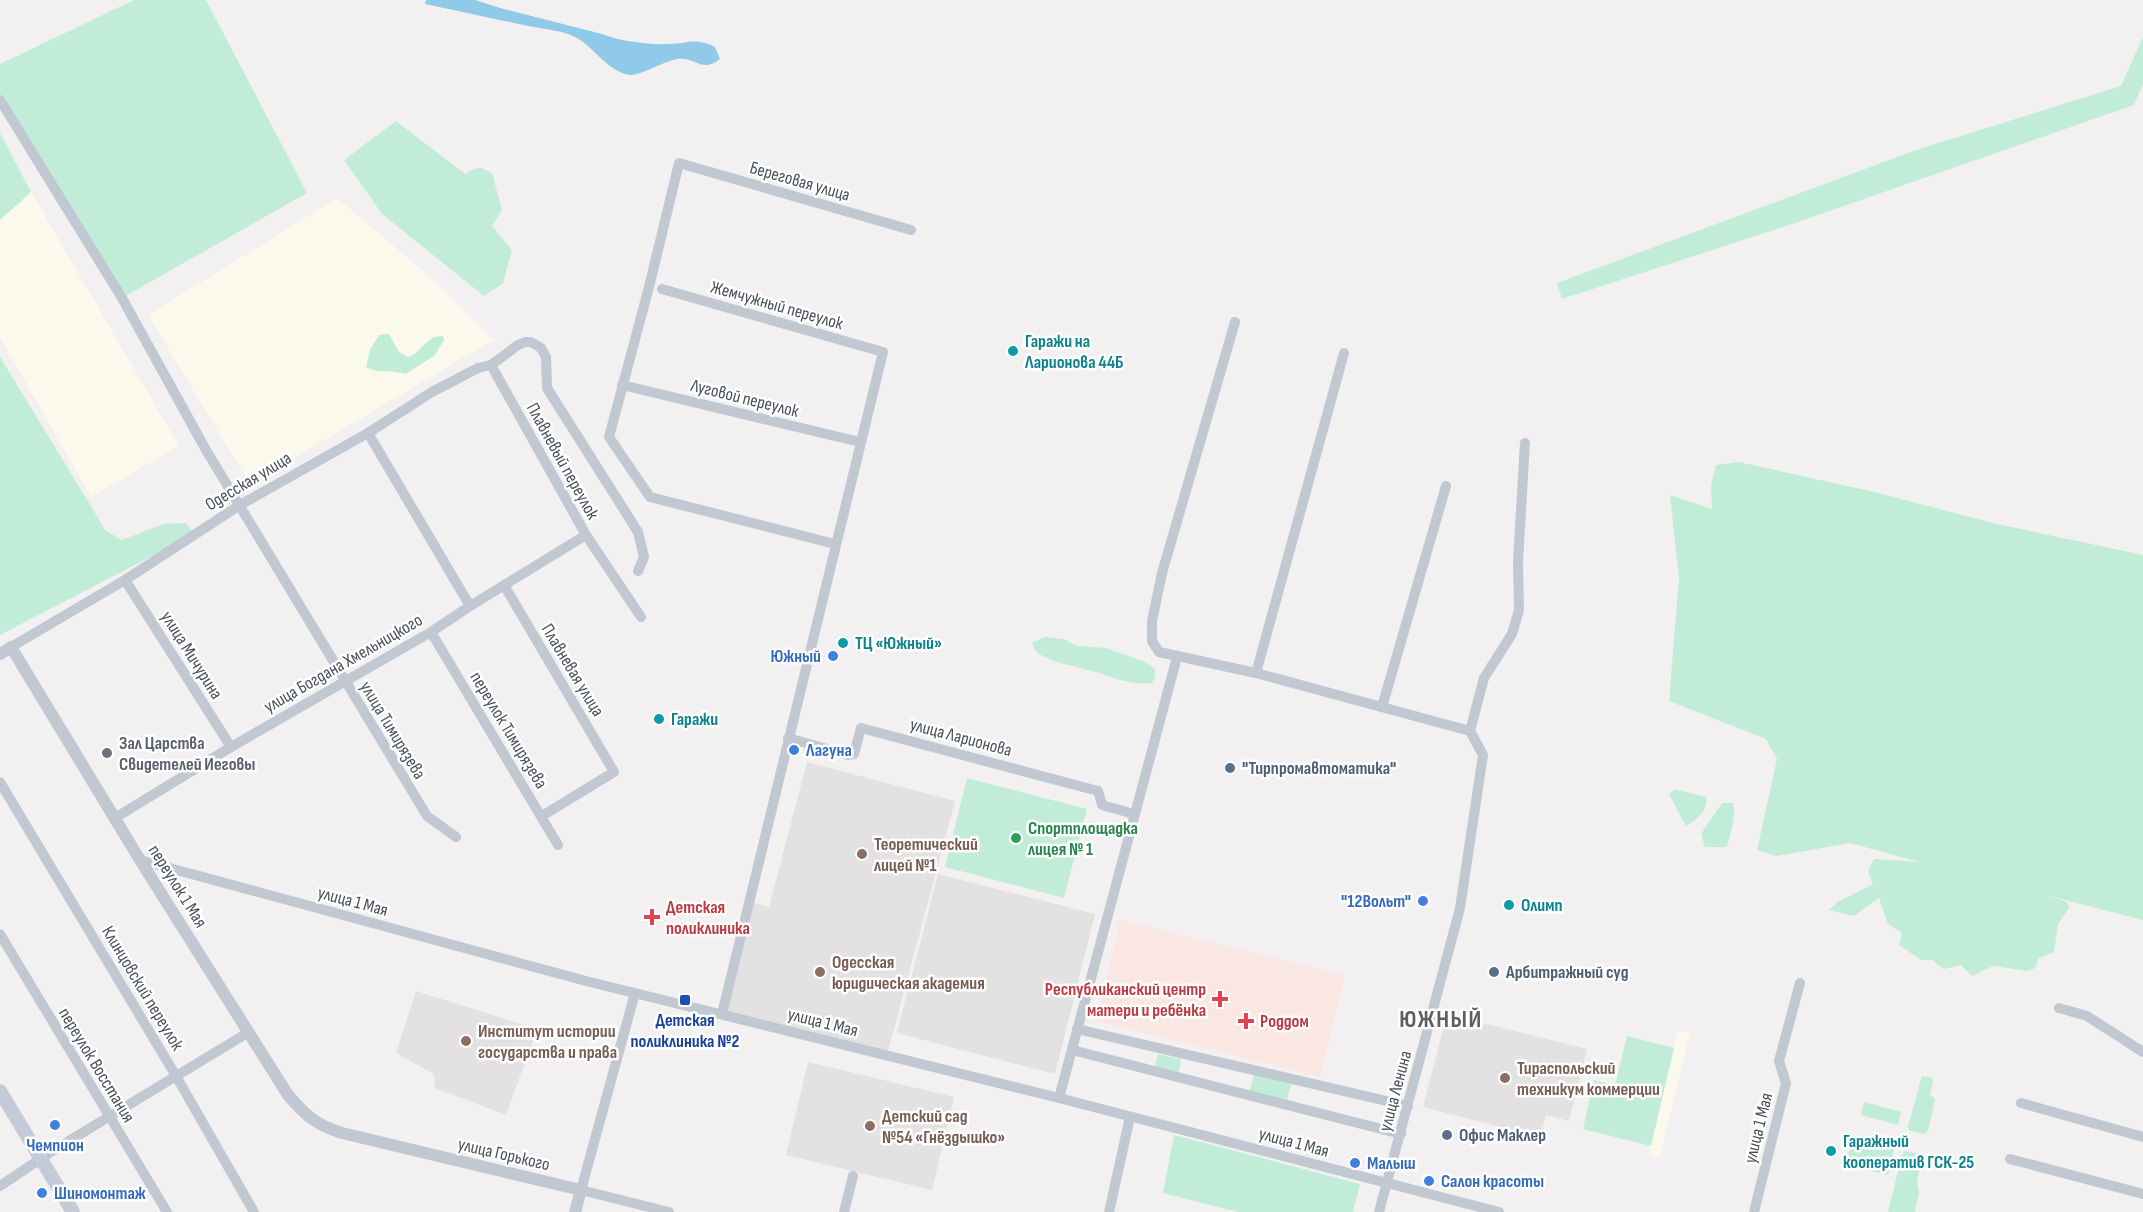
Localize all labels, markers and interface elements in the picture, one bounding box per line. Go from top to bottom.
street label: Береговая улица [747,157,853,206]
street label: Жемчужный переулок [708,277,846,334]
place label: Гаражи на Ларионова 44Б [1024,331,1124,373]
marker: Гаражи на Ларионова 44Б [1006,344,1020,358]
street label: Луговой переулок [688,375,801,422]
street label: Плавневый переулок [522,399,603,523]
street label: Одесская улица [201,448,295,515]
street label: улица Мичурина [156,607,227,703]
street label: улица Богдана Хмельницкого [260,609,426,717]
street label: Плавневая улица [537,620,608,720]
place label: ТЦ «Южный» [855,633,942,654]
marker: ТЦ «Южный» [836,636,850,650]
place label: Южный [770,646,821,667]
marker: Южный [826,649,840,663]
street label: переулок Тимирязева [465,668,552,792]
street label: улица Тимирязева [355,678,430,783]
place label: Гаражи [671,709,718,730]
marker: Гаражи [652,712,666,726]
street label: улица Ларионова [908,714,1014,761]
place label: Зал Царства Свидетелей Иеговы [119,733,255,775]
place label: Лагуна [805,740,852,761]
marker: Лагуна [787,743,801,757]
marker: Зал Царства Свидетелей Иеговы [100,746,114,760]
place label: "Тирпромавтоматика" [1242,758,1396,779]
marker: "Тирпромавтоматика" [1223,761,1237,775]
place label: Спортплощадка лицея № 1 [1028,818,1138,860]
marker: Спортплощадка лицея № 1 [1009,831,1023,845]
place label: Теоретический лицей №1 [874,834,978,876]
street label: переулок 1 Мая [144,841,211,932]
marker: Теоретический лицей №1 [855,847,869,861]
street label: улица 1 Мая [315,882,390,921]
place label: "12Вольт" [1341,891,1411,912]
marker: "12Вольт" [1416,894,1430,908]
place label: Олимп [1521,895,1563,916]
place label: Детская поликлиника [666,897,750,939]
marker: Олимп [1502,898,1516,912]
marker: Детская поликлиника [643,908,661,926]
street label: Клинцовский переулок [97,922,188,1054]
place label: Одесская юридическая академия [832,952,985,994]
place label: Арбитражный суд [1505,962,1628,983]
marker: Одесская юридическая академия [813,965,827,979]
marker: Арбитражный суд [1487,965,1501,979]
place label: Республиканский центр матери и ребёнка [1045,979,1206,1021]
marker: Республиканский центр матери и ребёнка [1211,990,1229,1008]
marker: Детская поликлиника №2 [678,993,692,1007]
street label: переулок Восстания [54,1004,139,1126]
street label: улица 1 Мая [785,1004,860,1041]
district label: ЮЖНЫЙ [1399,1005,1483,1034]
place label: Детская поликлиника №2 [631,1010,740,1052]
place label: Роддом [1260,1011,1309,1032]
marker: Роддом [1237,1012,1255,1030]
place label: Институт истории государства и права [478,1021,617,1063]
marker: Институт истории государства и права [459,1034,473,1048]
street label: улица Ленина [1375,1048,1416,1134]
place label: Тираспольский техникум коммерции [1517,1058,1660,1100]
marker: Тираспольский техникум коммерции [1498,1071,1512,1085]
street label: улица 1 Мая [1740,1091,1777,1166]
place label: Детский сад №54 «Гнёздышко» [882,1106,1005,1148]
marker: Чемпион [48,1118,62,1132]
marker: Детский сад №54 «Гнёздышко» [863,1119,877,1133]
street label: улица 1 Мая [1256,1123,1331,1162]
place label: Офис Маклер [1459,1125,1546,1146]
marker: Офис Маклер [1440,1128,1454,1142]
place label: Гаражный кооператив ГСК-25 [1843,1131,1974,1173]
street label: улица Горького [456,1134,552,1175]
place label: Чемпион [26,1135,84,1156]
marker: Гаражный кооператив ГСК-25 [1824,1144,1838,1158]
place label: Малыш [1367,1153,1416,1174]
marker: Малыш [1348,1156,1362,1170]
place label: Салон красоты [1441,1171,1544,1192]
marker: Салон красоты [1422,1174,1436,1188]
place label: Шиномонтаж [54,1183,146,1204]
marker: Шиномонтаж [35,1186,49,1200]

